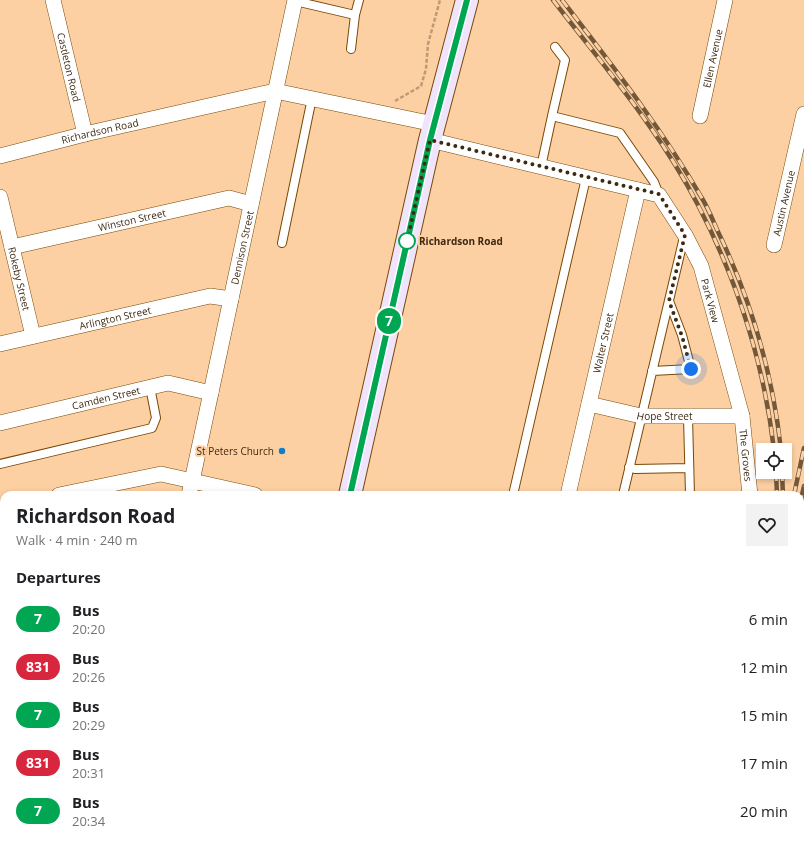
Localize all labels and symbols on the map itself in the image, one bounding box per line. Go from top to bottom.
street label: Ellen Avenue [699,27,726,89]
street label: Castleton Road [54,31,84,103]
street label: Richardson Road [60,115,140,147]
street label: Austin Avenue [769,169,798,237]
street label: Winston Street [97,205,168,234]
street label: Dennison Street [227,209,257,286]
marker: Richardson Road [398,232,416,250]
place label: Richardson Road [419,234,503,248]
street label: Rokeby Street [5,246,34,312]
street label: Park View [698,277,723,325]
street label: Arlington Street [78,303,153,333]
line badge: 7 [376,308,402,334]
street label: Walter Street [589,311,617,374]
your location [681,359,701,379]
street label: Camden Street [71,383,142,413]
street label: Hope Street [635,408,693,424]
street label: The Groves [736,428,756,482]
place label: St Peters Church [197,444,274,458]
marker: St Peters Church [277,446,287,456]

